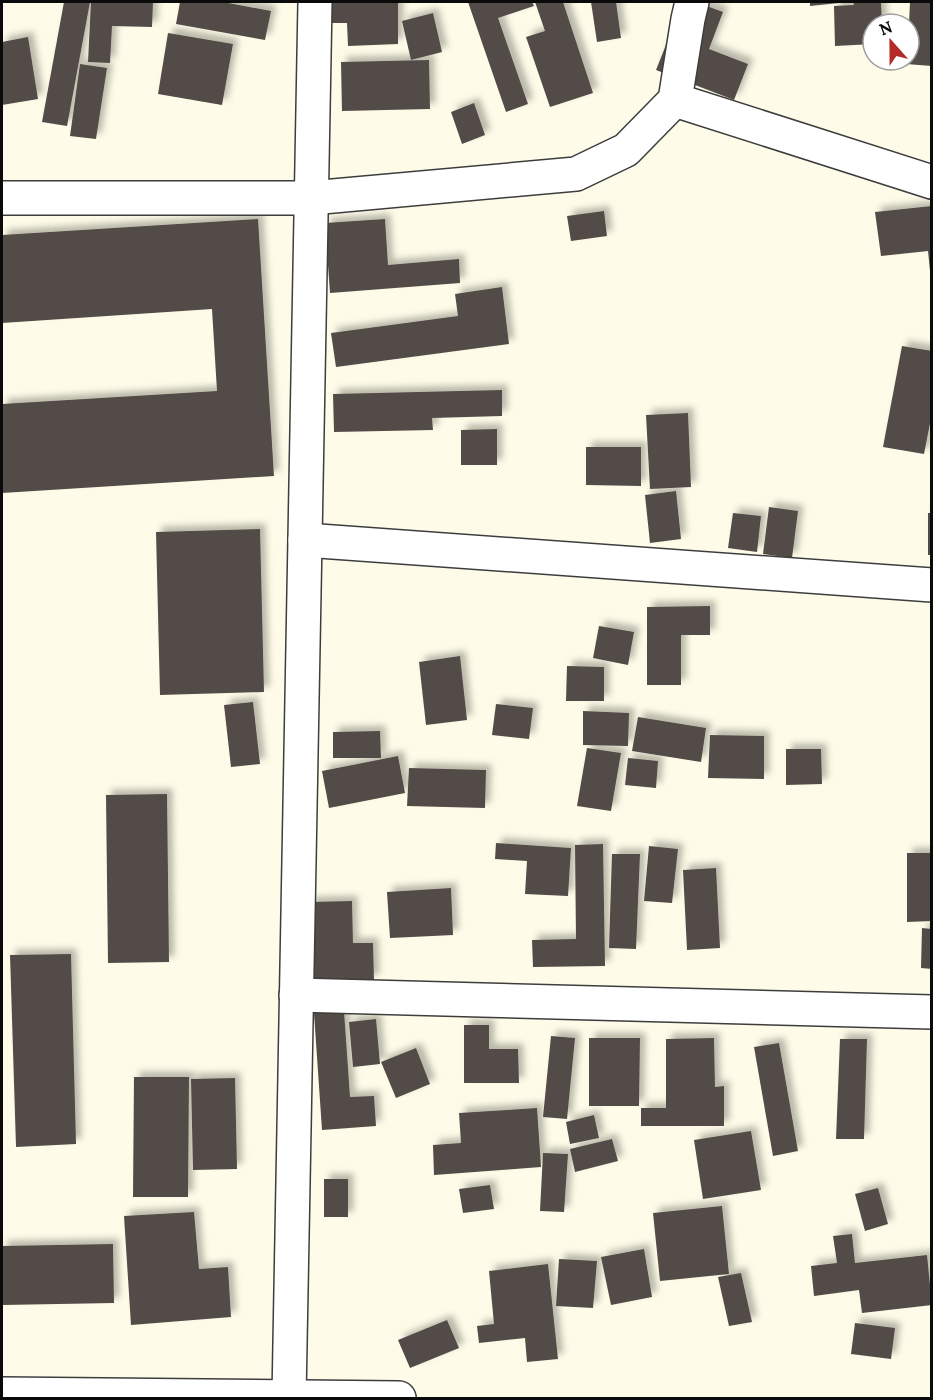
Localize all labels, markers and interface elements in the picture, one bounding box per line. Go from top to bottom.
north arrow [861,12,921,72]
text: N [876,16,895,40]

